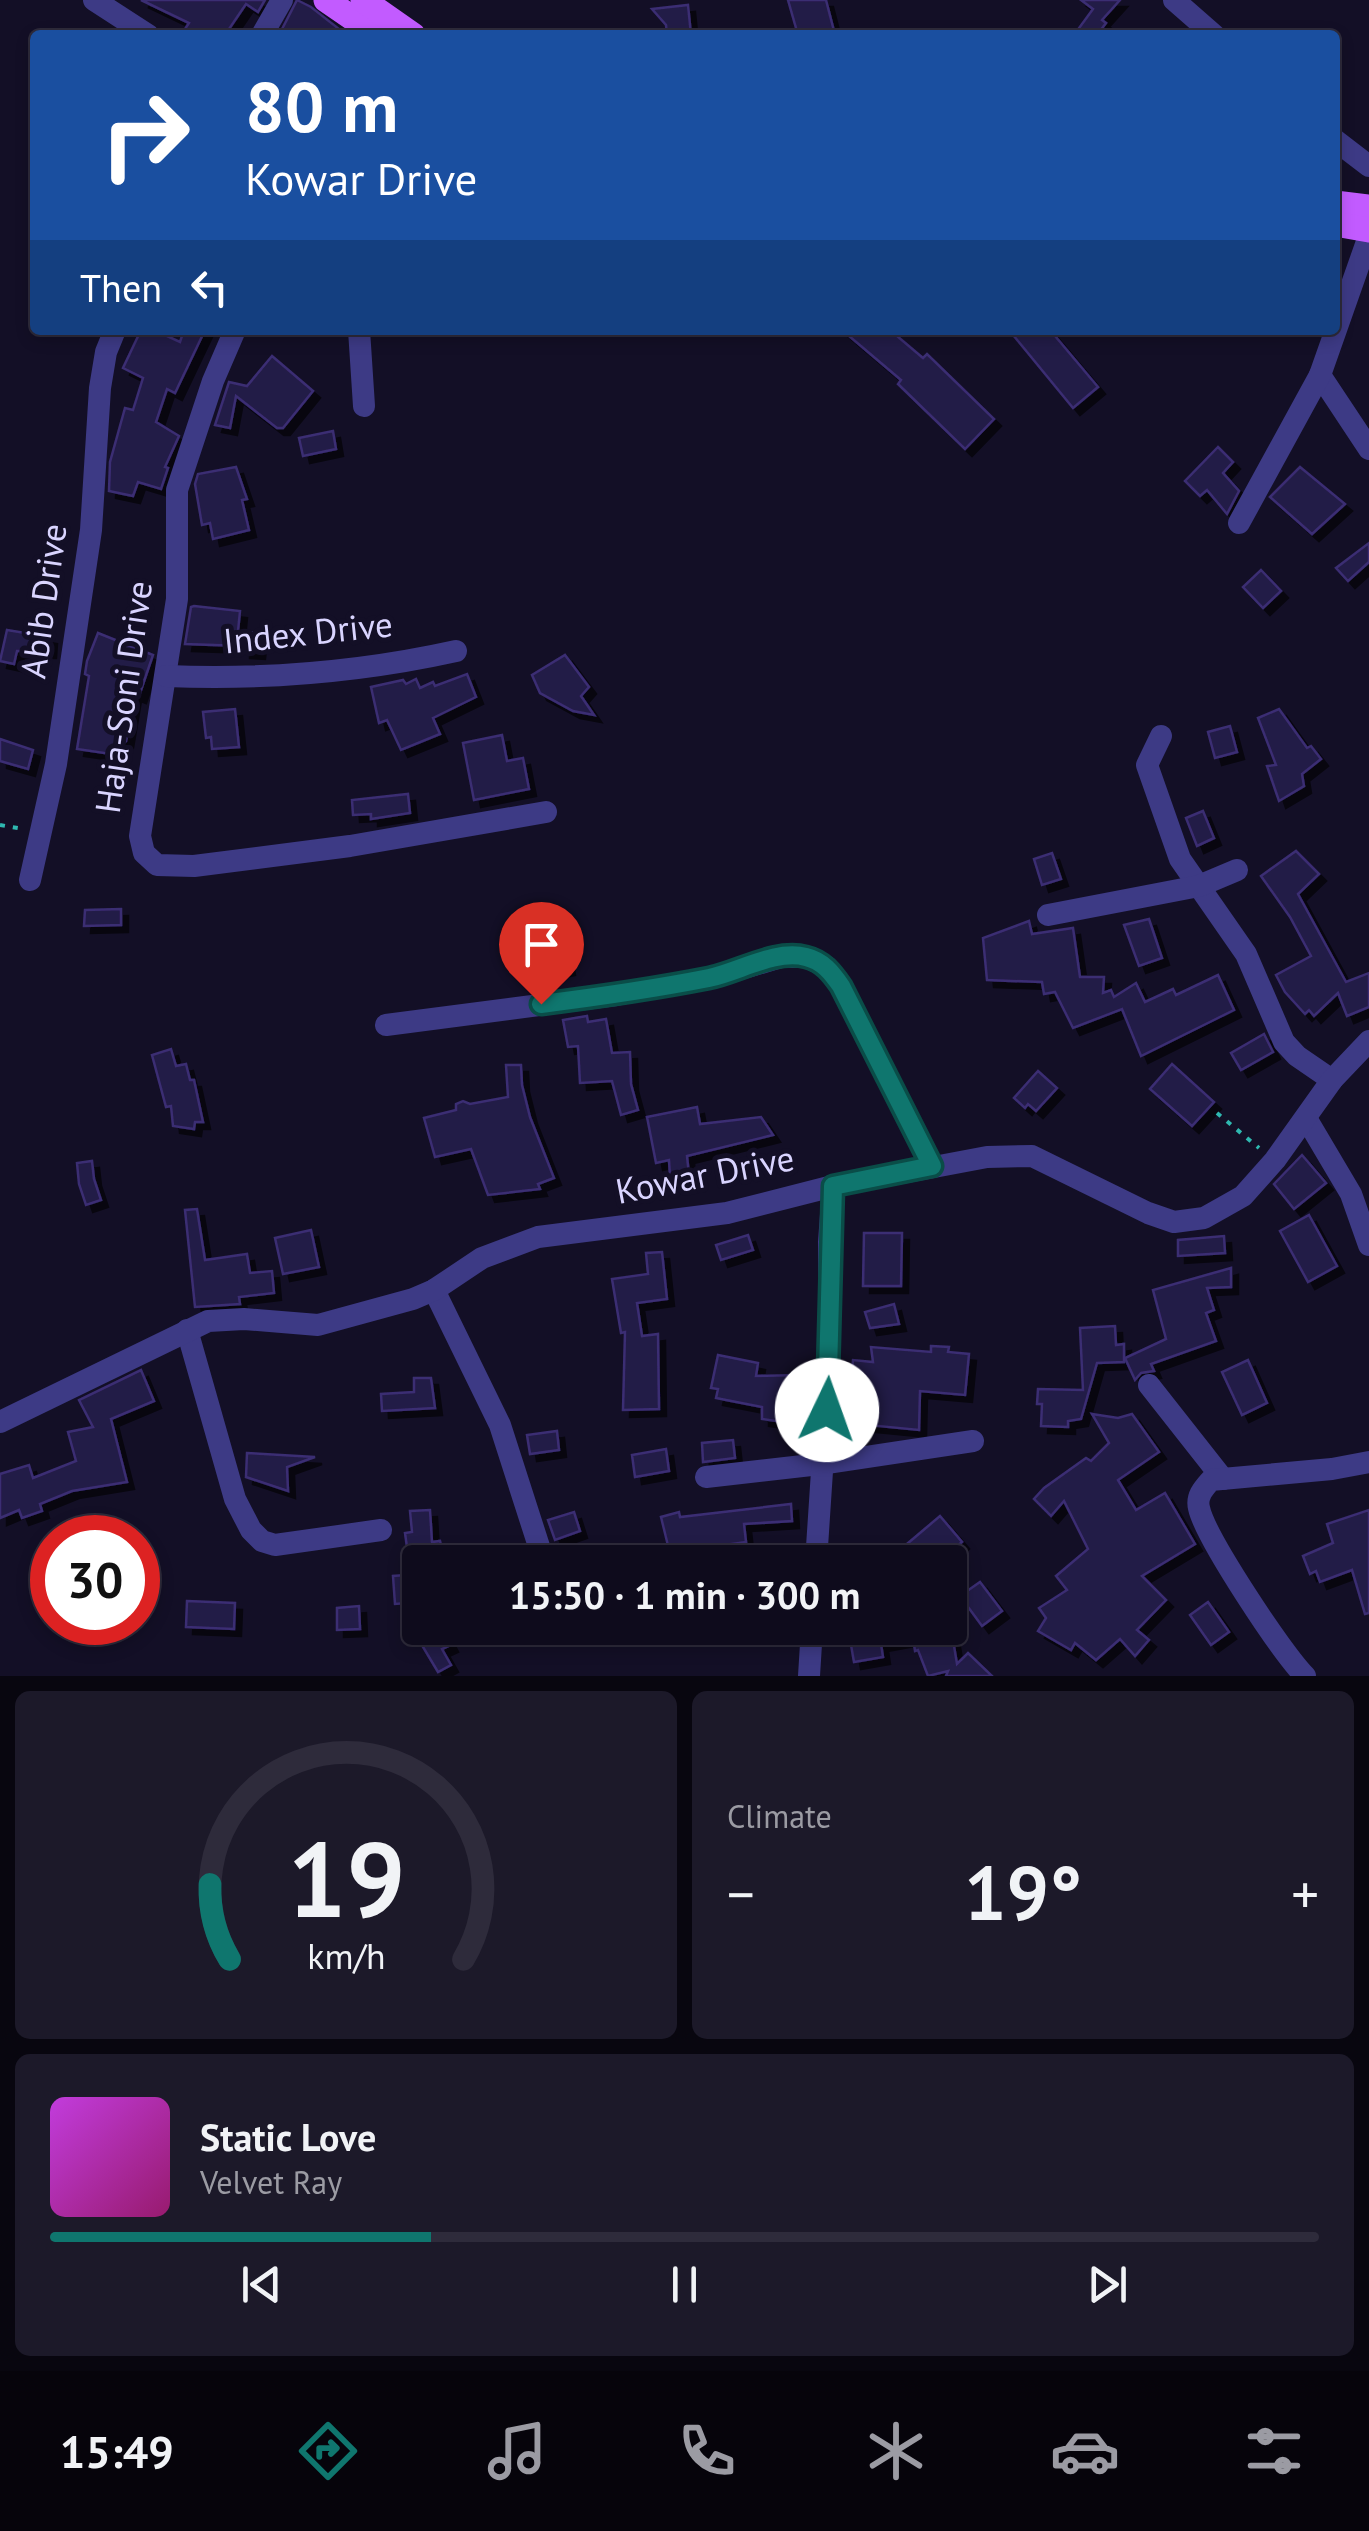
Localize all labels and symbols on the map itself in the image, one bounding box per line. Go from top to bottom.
street label: Abib Drive [9,521,77,681]
street label: Haja-Soni Drive [84,578,162,816]
street label: Index Drive [221,600,395,664]
pin [499,902,584,1005]
street label: Kowar Drive [612,1134,798,1214]
position arrow [775,1358,879,1462]
speed limit sign: 30 [30,1515,160,1645]

